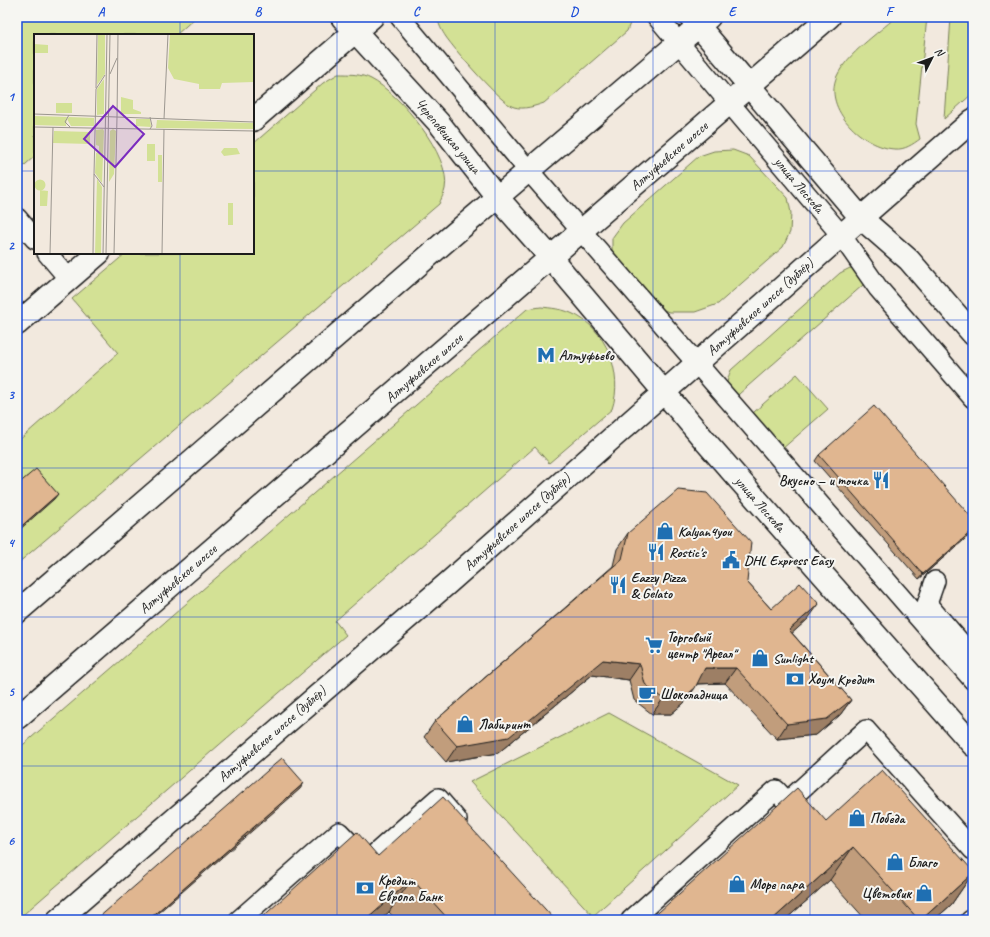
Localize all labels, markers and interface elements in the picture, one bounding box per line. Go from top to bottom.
text: A [98,4,106,20]
text: B [255,4,263,20]
text: C [413,4,421,20]
text: D [570,4,579,20]
text: E [729,4,738,20]
text: F [886,4,895,20]
inset map [34,34,254,254]
north arrow [912,38,952,78]
text: N [932,44,948,60]
text: 1 [8,89,16,105]
street label: Череповецкая улица [412,95,485,178]
street label: Алтуфьевское шоссе [627,117,712,194]
street label: улица Лескова [770,153,828,218]
text: 2 [8,238,15,254]
street label: Алтуфьевское шоссе (дублёр) [703,254,818,359]
street label: Алтуфьевское шоссе [382,329,467,406]
metro station icon: Алтуфьево [536,345,556,365]
place label: Алтуфьево [559,347,616,364]
text: 3 [8,387,15,403]
street label: Алтуфьевское шоссе (дублёр) [460,469,575,574]
restaurant icon: Вкусно — и точка [871,470,891,490]
street label: улица Лескова [731,472,790,536]
place label: Вкусно — и точка [779,472,870,489]
shop icon: Kalyan4you [655,521,675,541]
place label: Kalyan4you [678,523,733,540]
text: 4 [8,535,16,551]
street label: Алтуфьевское шоссе [136,540,221,617]
restaurant icon: Rostic's [646,542,666,562]
place label: Rostic's [669,544,708,561]
public building icon: DHL Express Easy [721,550,741,570]
place label: DHL Express Easy [744,552,834,569]
place label: Eazzy Pizza & Gelato [631,569,687,602]
restaurant icon: Eazzy Pizza & Gelato [608,575,628,595]
place label: Торговый центр "Ареал" [667,629,739,662]
supermarket icon: Торговый центр "Ареал" [644,635,664,655]
shop icon: Sunlight [750,648,770,668]
place label: Sunlight [773,650,815,667]
bank icon: Хоум Кредит [785,669,805,689]
place label: Хоум Кредит [808,671,875,688]
street label: Алтуфьевское шоссе (дублёр) [215,682,331,786]
text: 5 [8,684,15,700]
cafe icon: Шоколадница [637,684,657,704]
place label: Шоколадница [660,686,728,703]
shop icon: Лабиринт [455,714,475,734]
place label: Лабиринт [478,716,531,733]
shop icon: Победа [847,808,867,828]
place label: Победа [870,810,907,827]
text: 6 [8,833,15,849]
shop icon: Благо [885,852,905,872]
place label: Благо [908,854,938,871]
place label: Кредит Европа Банк [378,872,444,905]
shop icon: Море пара [727,874,747,894]
place label: Море пара [750,876,805,893]
bank icon: Кредит Европа Банк [355,878,375,898]
shop icon: Цветовик [914,883,934,903]
place label: Цветовик [862,885,912,902]

